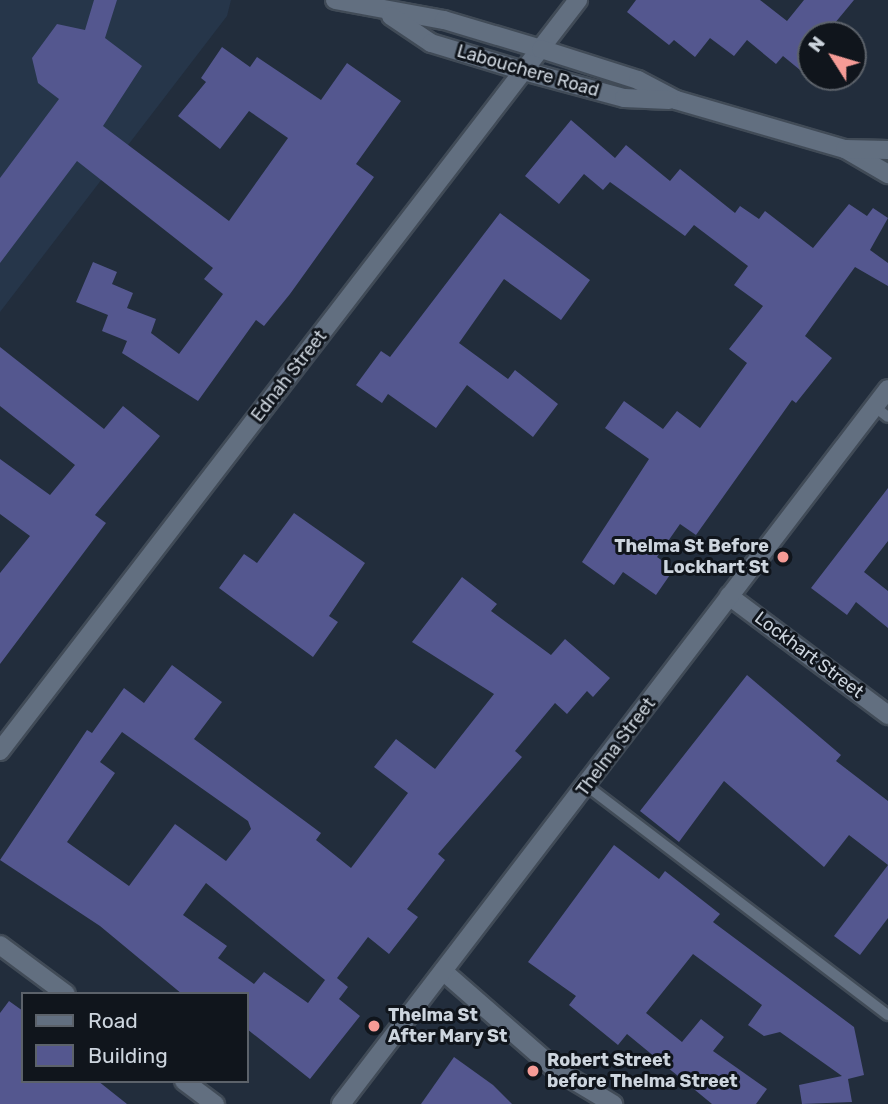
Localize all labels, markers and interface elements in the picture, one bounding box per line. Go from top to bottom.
north arrow [797,21,867,91]
text: N [803,32,830,57]
street label: Labouchere Road [454,40,602,102]
street label: Ednah Street [247,326,331,426]
place label: Thelma St Before Lockhart St [614,536,769,578]
marker: Thelma St Before Lockhart St [775,549,791,565]
street label: Lockhart Street [750,607,868,703]
street label: Thelma Street [572,693,660,801]
legend [21,992,248,1083]
place label: Thelma St After Mary St [388,1005,508,1048]
text: Road [88,1008,138,1033]
marker: Thelma St After Mary St [366,1018,382,1034]
text: Building [88,1043,168,1068]
place label: Robert Street before Thelma Street [547,1050,738,1092]
marker: Robert Street before Thelma Street [525,1063,541,1079]

